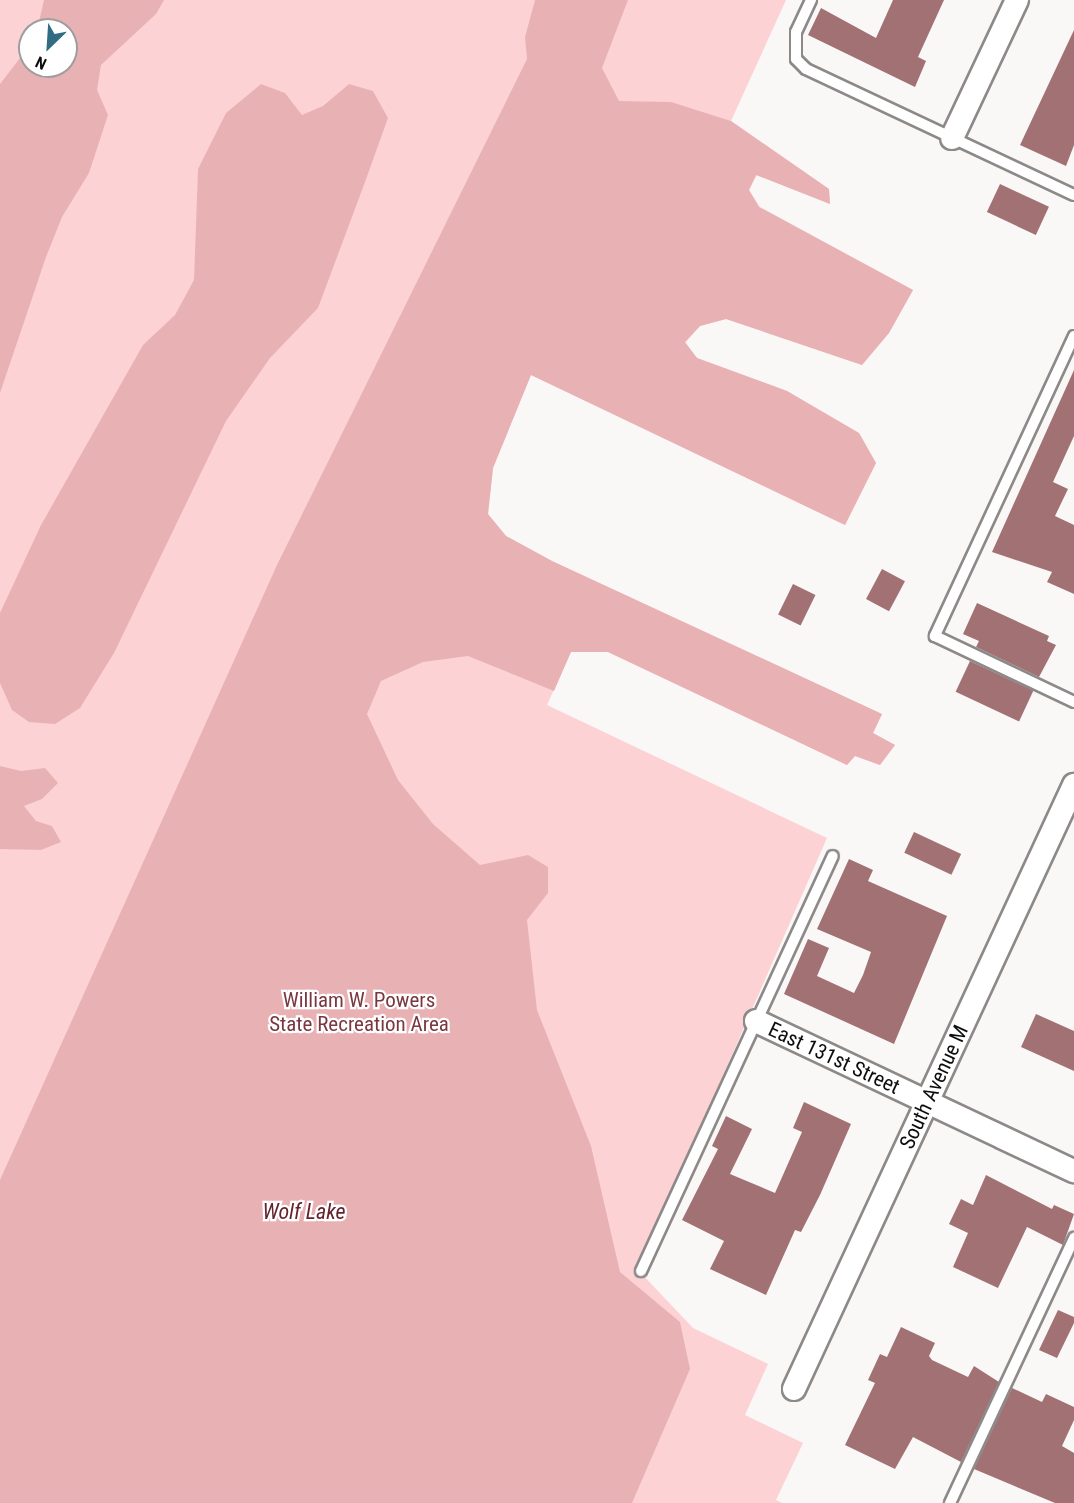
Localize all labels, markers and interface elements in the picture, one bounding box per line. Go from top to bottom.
north arrow [18,18,78,78]
text: N [33,52,49,74]
park label: William W. Powers State Recreation Area [269,987,449,1037]
street label: East 131st Street [764,1017,904,1099]
street label: South Avenue M [894,1021,974,1153]
water label: Wolf Lake [262,1199,346,1225]

